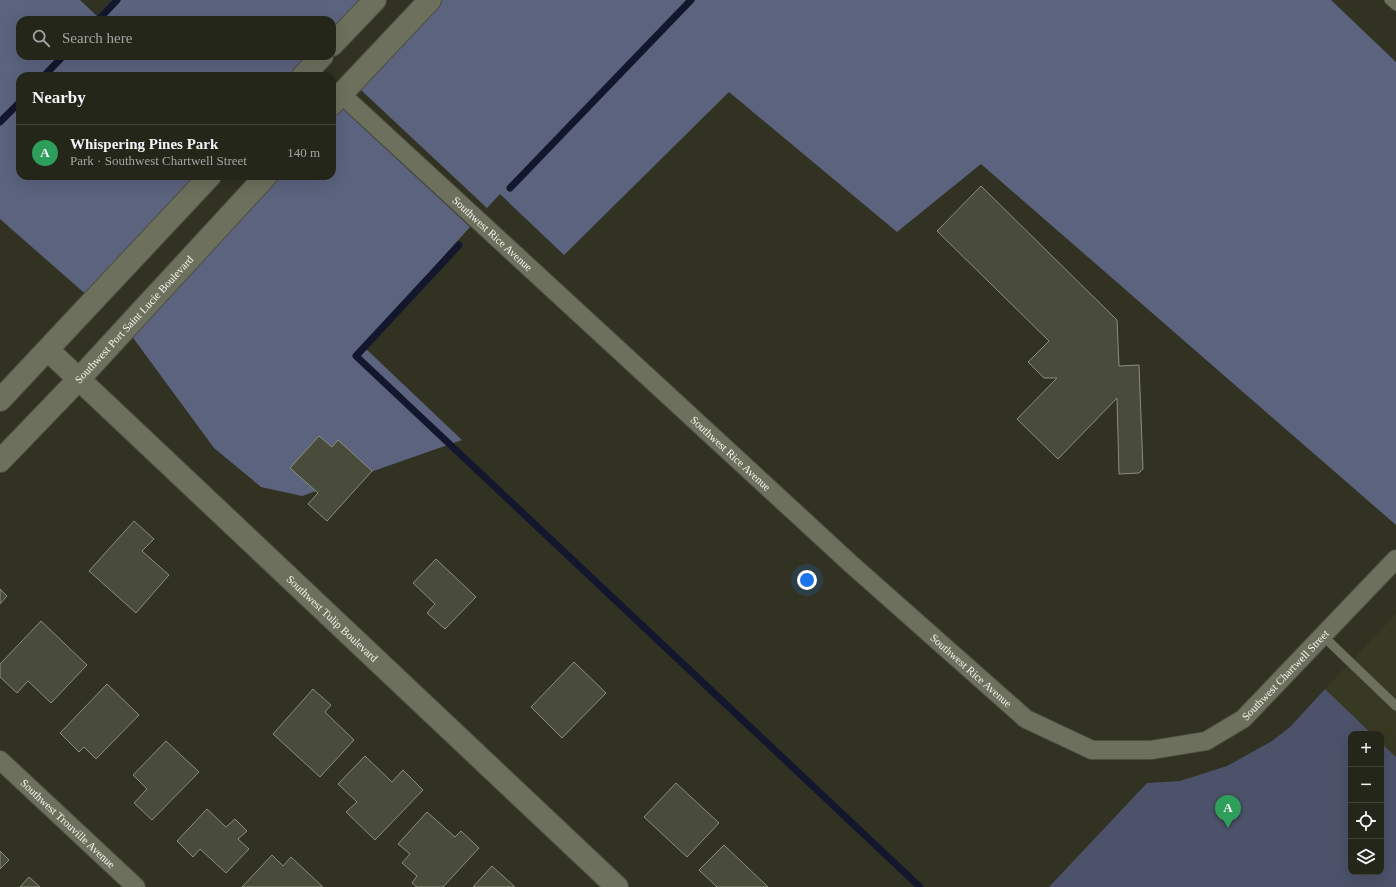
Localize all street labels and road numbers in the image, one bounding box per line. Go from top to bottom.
street label: Southwest Rice Avenue [450,194,535,273]
street label: Southwest Port Saint Lucie Boulevard [72,253,196,386]
street label: Southwest Rice Avenue [688,413,773,493]
street label: Southwest Tulip Boulevard [284,573,381,664]
street label: Southwest Chartwell Street [1239,627,1331,723]
street label: Southwest Rice Avenue [928,631,1014,710]
street label: Southwest Trouville Avenue [18,777,118,870]

